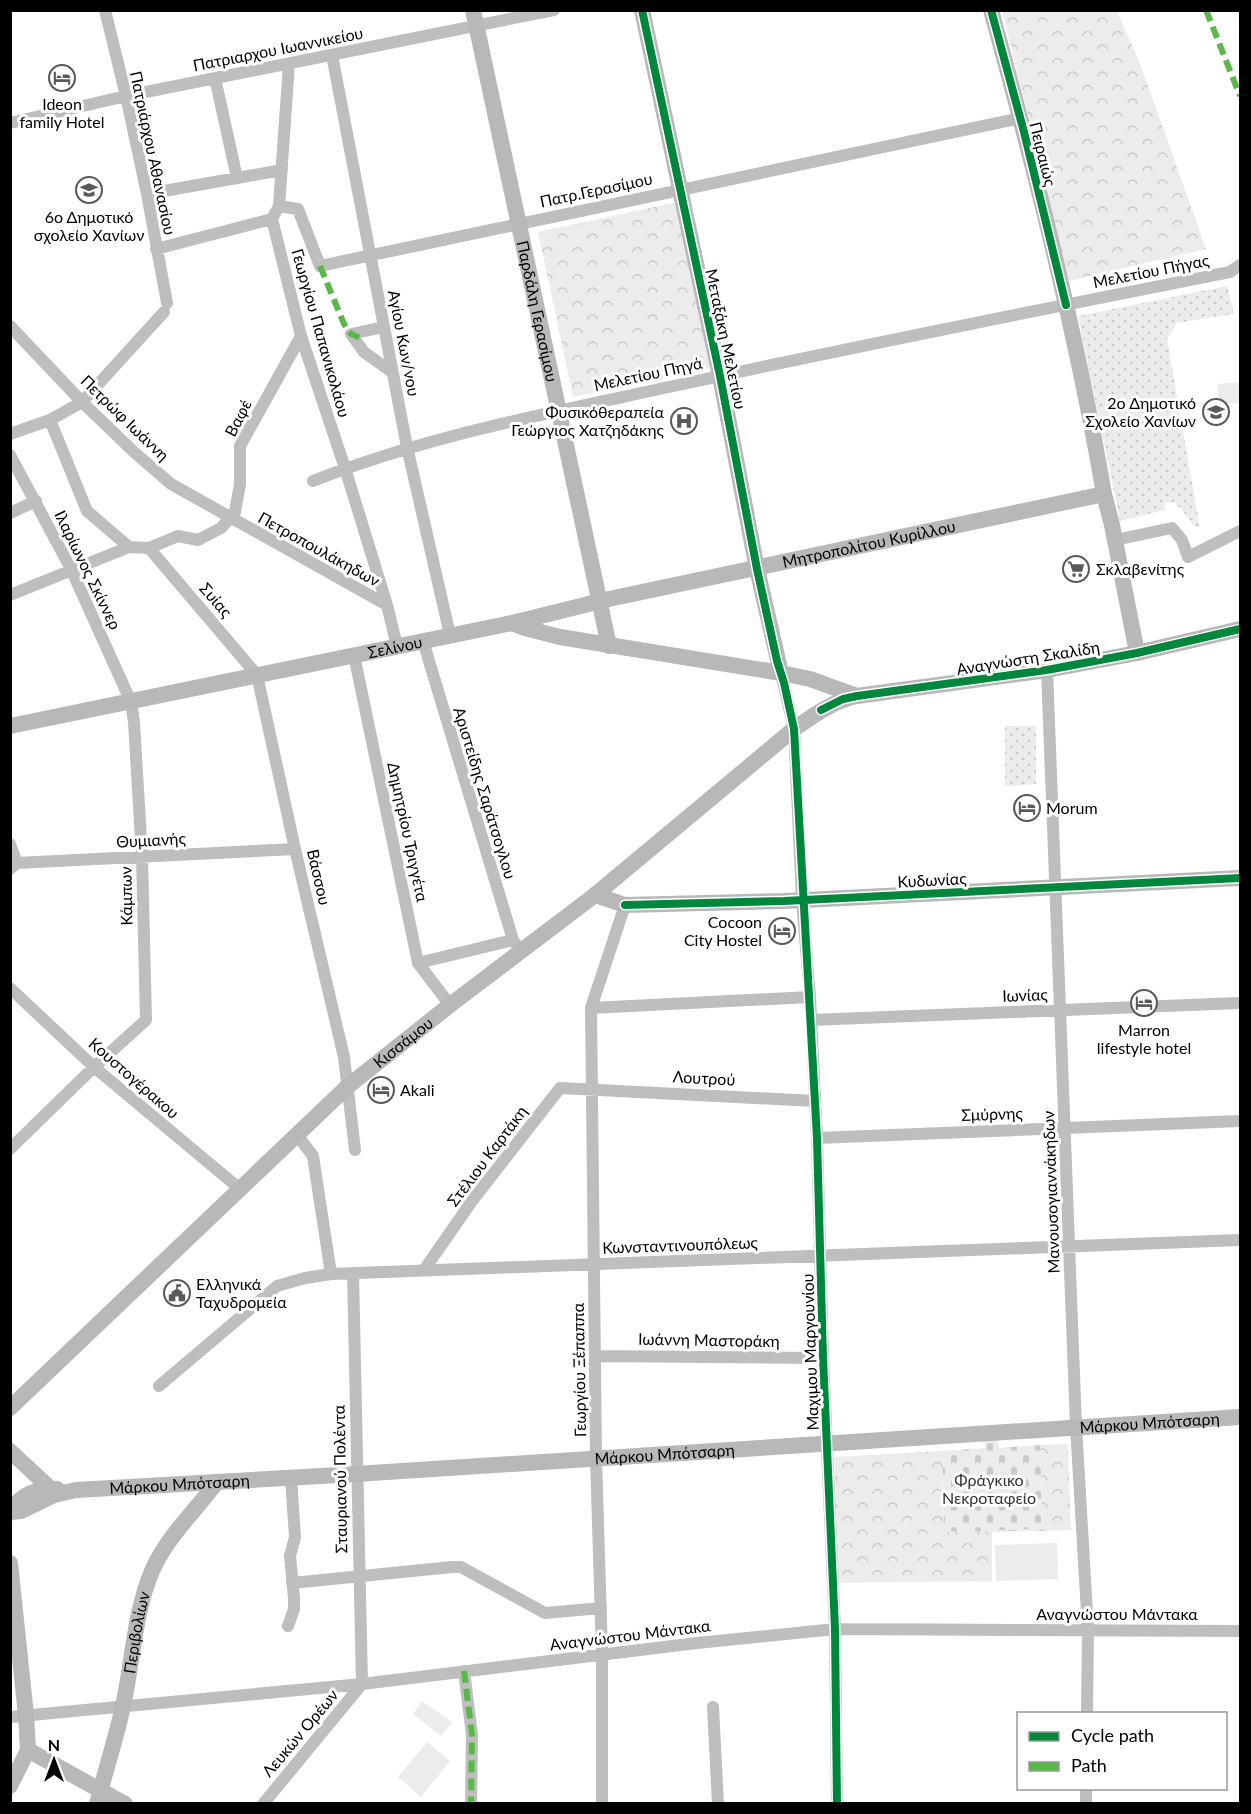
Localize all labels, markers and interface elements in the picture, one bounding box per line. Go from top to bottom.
street label: Πατριαρχου Ιωαννικείου [191,23,365,74]
hotel icon: Ideon family Hotel [47,63,77,93]
street label: Πατριάρχου Αθανασίου [127,69,180,237]
place label: Ideon family Hotel [19,94,105,131]
street label: Πειραιώς [1026,120,1061,189]
street label: Πατρ.Γερασίμου [538,168,654,211]
school or university icon: 6ο Δημοτικό σχολείο Χανίων [74,175,104,205]
place label: 6ο Δημοτικό σχολείο Χανίων [34,207,144,244]
street label: Παρδάλη Γερασίμου [514,239,562,384]
street label: Γεωργίου Παπανικολάου [288,246,355,419]
street label: Μελετίου Πήγας [1091,250,1211,291]
street label: Μεταξάκη Μελετίου [701,267,751,411]
street label: Αγίου Κων/νου [385,288,424,398]
street label: Μελετίου Πηγά [592,353,704,394]
street label: Πετρώφ Ιωάννη [77,371,173,464]
place label: 2ο Δημοτικό Σχολείο Χανίων [1085,393,1196,430]
street label: Βαφέ [220,396,255,439]
school or university icon: 2ο Δημοτικό Σχολείο Χανίων [1201,397,1231,427]
place label: Φυσικόθεραπεία Γεώργιος Χατζηδάκης [511,402,665,439]
hospital icon: Φυσικόθεραπεία Γεώργιος Χατζηδάκης [669,406,699,436]
street label: Ιλαρίωνος Σκίννερ [51,507,126,632]
street label: Πετροπουλάκηδων [255,507,383,590]
street label: Μητροπολίτου Κυρίλλου [780,516,957,571]
supermarket icon: Σκλαβενίτης [1061,554,1091,584]
place label: Σκλαβενίτης [1096,559,1185,578]
street label: Συίας [196,579,237,621]
street label: Σελίνου [366,632,424,661]
street label: Αναγνώστη Σκαλίδη [955,637,1101,678]
street label: Αριστείδης Σαράτσογλου [450,705,521,881]
street label: Δημητρίου Τριγγέτα [384,760,433,904]
hotel icon: Morum [1012,793,1042,823]
place label: Morum [1046,798,1098,817]
street label: Θυμιανής [116,828,187,851]
street label: Βάσσου [304,847,335,907]
street label: Κάμπων [115,866,136,926]
street label: Κυδωνίας [897,868,968,891]
place label: Cocoon City Hostel [684,912,762,949]
hotel icon: Cocoon City Hostel [767,916,797,946]
street label: Ιωνίας [1002,984,1049,1005]
hotel icon: Marron lifestyle hotel [1129,988,1159,1018]
street label: Κισσάμου [369,1013,436,1071]
place label: Marron lifestyle hotel [1097,1020,1191,1057]
street label: Κουστογέρακου [85,1033,183,1122]
street label: Λουτρού [672,1066,736,1089]
hotel icon: Akali [366,1075,396,1105]
place label: Akali [400,1080,435,1099]
street label: Στέλιου Καρτάκη [443,1102,531,1210]
street label: Σμύρνης [961,1103,1024,1124]
street label: Μανουσογιαννάκηδων [1038,1110,1063,1274]
street label: Κωνσταντινουπόλεως [602,1232,759,1257]
street label: Μαχιμου Mαργουνίου [797,1273,822,1431]
place label: Ελληνικά Ταχυδρομεία [196,1274,287,1311]
public building icon: Ελληνικά Ταχυδρομεία [162,1278,192,1308]
street label: Γεωργίου Ξέπαππα [568,1302,589,1437]
street label: Ιωάννη Μαστοράκη [638,1329,780,1350]
street label: Σταυριανού Πολέντα [329,1404,350,1553]
street label: Μάρκου Μπότσαρη [1079,1408,1220,1436]
street label: Μάρκου Μπότσαρη [594,1440,735,1468]
street label: Μάρκου Μπότσαρη [109,1470,250,1497]
park label: Φράγκικο Νεκροταφείο [942,1470,1036,1507]
street label: Περιβολίων [119,1589,153,1675]
street label: Αναγνώστου Μάντακα [1036,1604,1198,1623]
street label: Αναγνώστου Μάντακα [549,1615,712,1654]
street label: Λευκών Ορέων [258,1685,342,1780]
legend [1017,1712,1227,1790]
text: Cycle path [1071,1724,1154,1746]
north arrow [24,1730,84,1790]
text: N [48,1735,60,1754]
text: Path [1071,1754,1107,1776]

